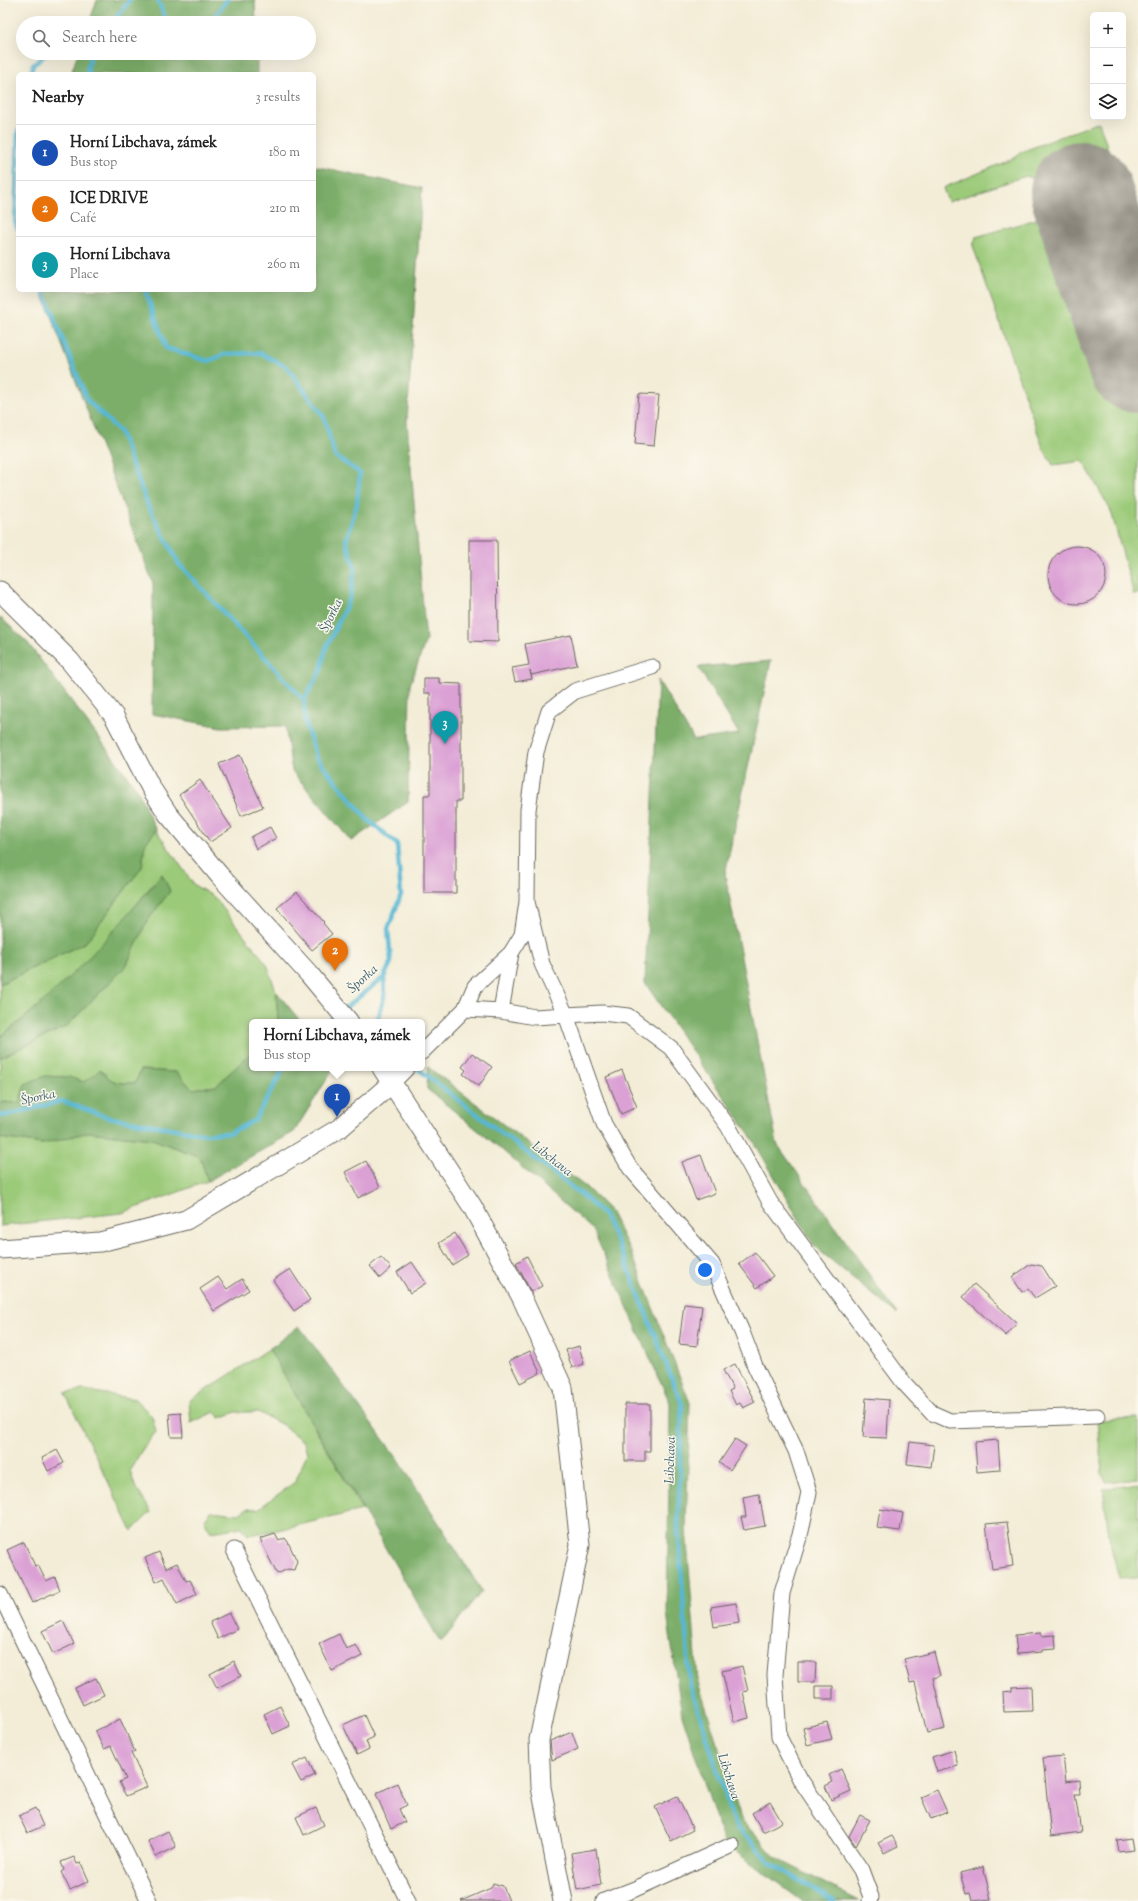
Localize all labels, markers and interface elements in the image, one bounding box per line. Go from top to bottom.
map controls [1090,12,1126,120]
button: + [1090,12,1126,48]
search box [16,16,316,60]
icon: search [30,27,52,49]
text: Search here [62,28,137,49]
button: − [1090,48,1126,84]
button: layers [1090,84,1126,120]
text: Nearby [32,86,84,110]
text: 3 results [255,89,300,107]
text: Horní Libchava, zámek [70,133,217,154]
text: 1 [43,144,47,162]
text: 180 m [269,144,300,162]
text: Bus stop [70,154,117,172]
text: ICE DRIVE [70,189,148,210]
text: 2 [42,200,48,218]
text: 210 m [269,200,300,218]
text: Café [70,210,97,228]
text: Horní Libchava [70,245,170,266]
text: 3 [42,256,48,274]
text: 260 m [267,256,300,274]
text: Place [70,266,99,284]
water label: Šporka [315,596,348,636]
pin: 3 [432,711,458,744]
pin: 2 [322,938,348,971]
water label: Šporka [344,960,383,998]
popup [249,1019,425,1071]
text: Horní Libchava, zámek [263,1026,411,1047]
text: Bus stop [263,1047,311,1065]
water label: Šporka [19,1084,58,1110]
pin: 1 [324,1084,350,1117]
water label: Libchava [527,1138,576,1181]
your location [695,1260,715,1280]
water label: Libchava [661,1436,681,1484]
water label: Libchava [712,1751,744,1802]

